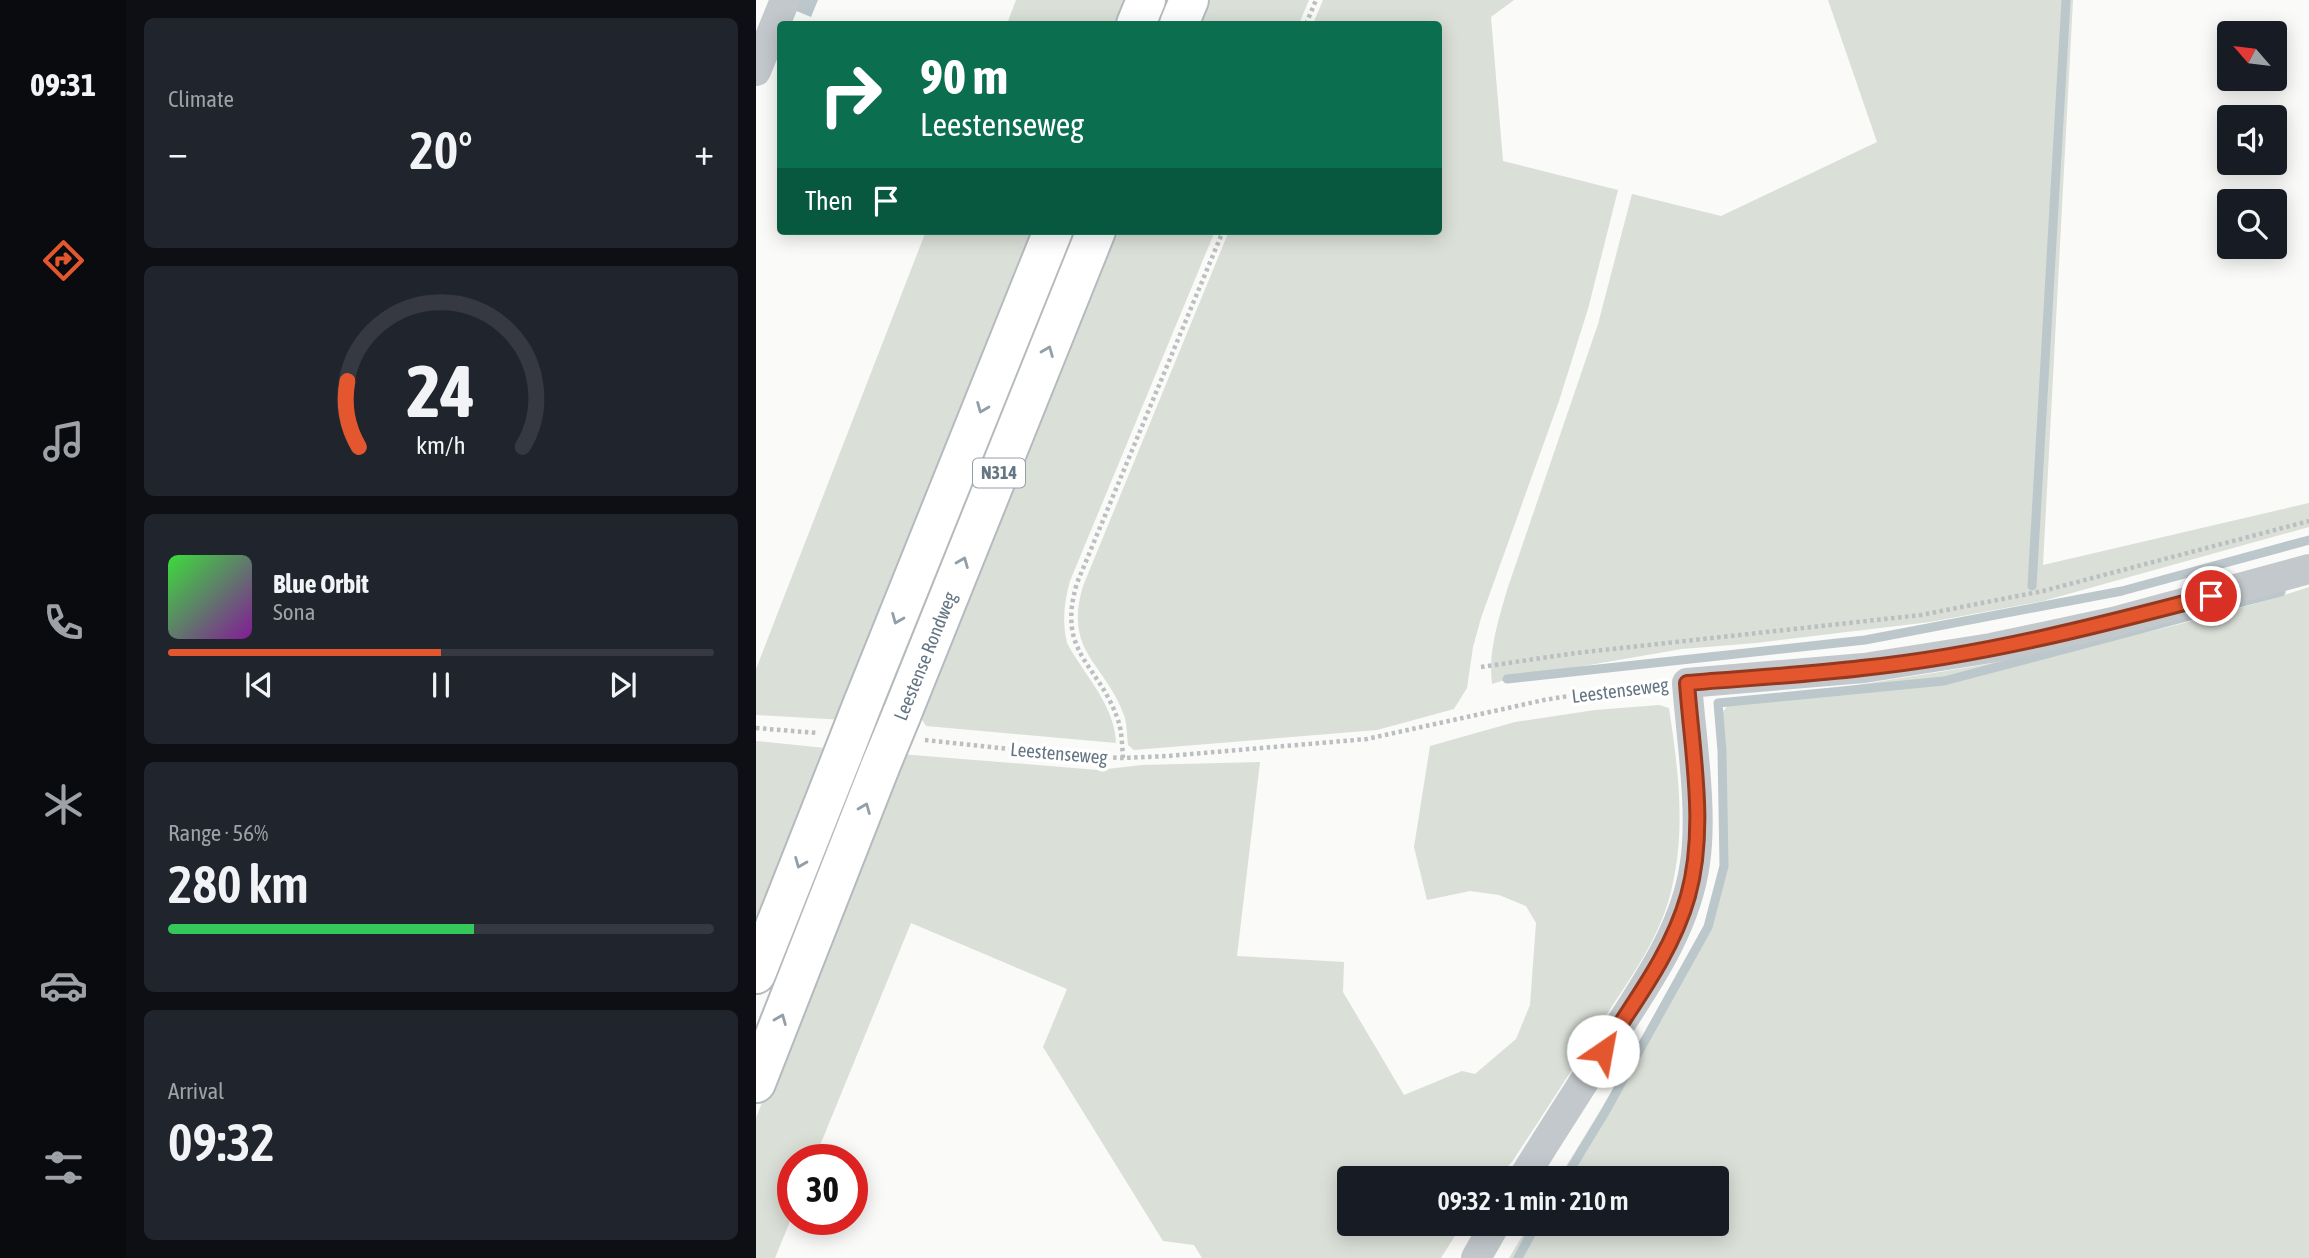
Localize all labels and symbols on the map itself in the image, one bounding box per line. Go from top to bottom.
north arrow [2217,21,2287,91]
one-way arrow [1040,345,1054,357]
one-way arrow [976,401,990,413]
road number: N314 [973,458,1025,488]
one-way arrow [955,556,969,568]
pin [2181,566,2241,626]
street label: Leestense Rondweg [889,588,961,724]
one-way arrow [891,612,905,624]
street label: Leestenseweg [1570,673,1671,707]
street label: Leestenseweg [1010,738,1109,768]
one-way arrow [856,802,870,814]
one-way arrow [794,856,808,868]
one-way arrow [773,1014,787,1026]
position arrow [1566,1014,1640,1088]
speed limit sign: 30 [777,1144,868,1235]

